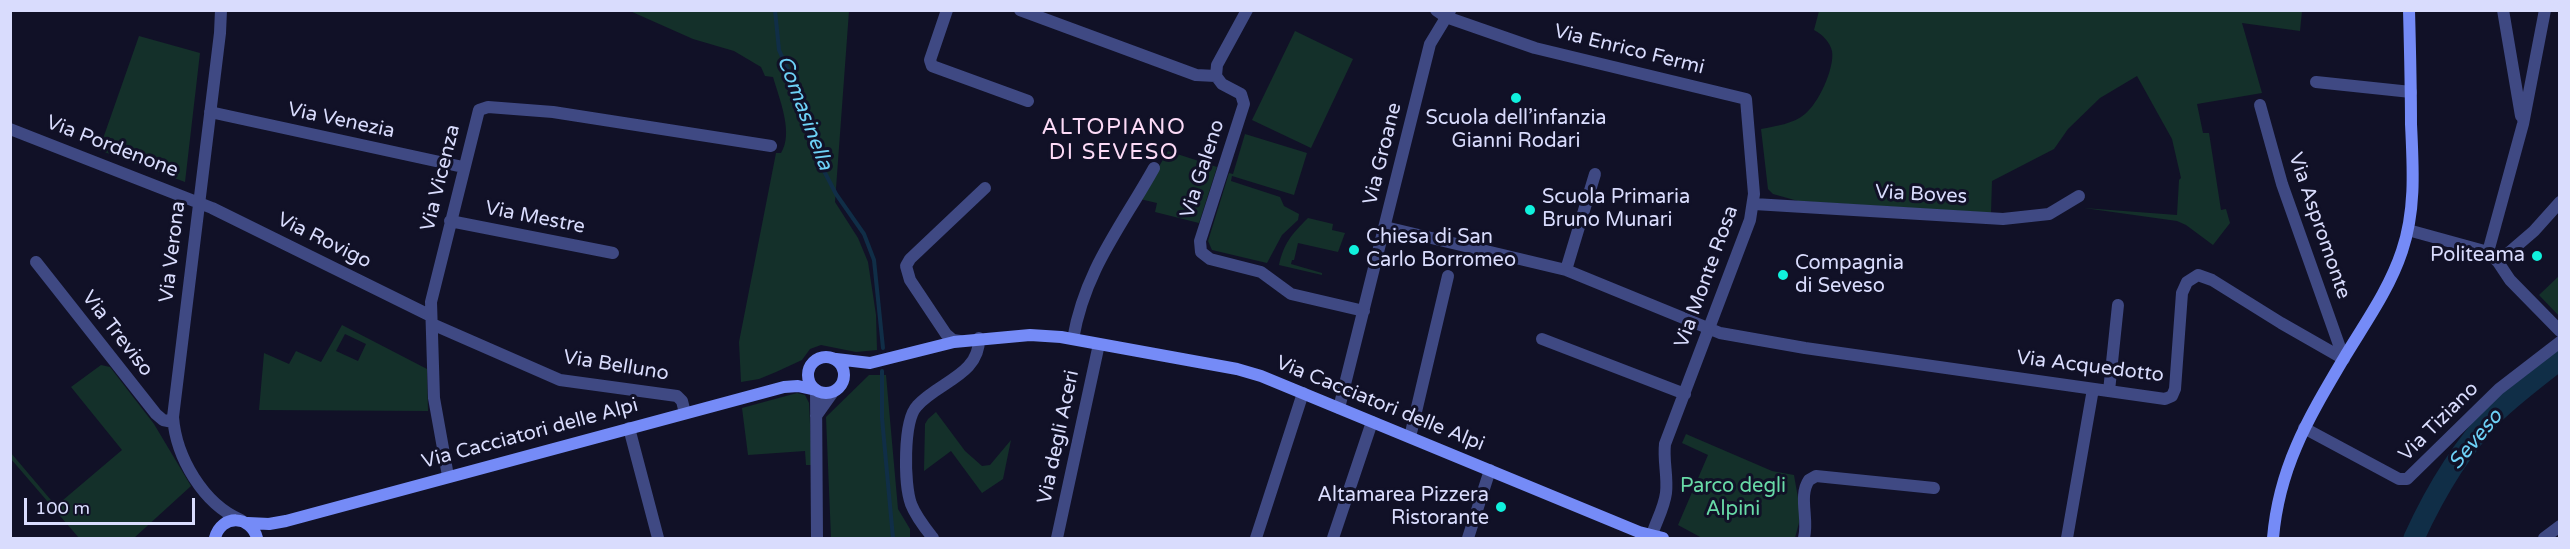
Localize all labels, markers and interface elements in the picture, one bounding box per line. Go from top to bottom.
street label: Via Enrico Fermi [1551,20,1707,80]
water label: Comasinella [771,52,837,174]
marker: Scuola dell’infanzia Gianni Rodari [1509,91,1523,105]
street label: Via Venezia [285,98,397,144]
street label: Via Groane [1359,100,1407,208]
place label: Scuola dell’infanzia Gianni Rodari [1425,107,1607,154]
street label: Via Pordenone [43,111,181,183]
district label: ALTOPIANO DI SEVESO [1042,115,1186,166]
street label: Via Galeno [1176,117,1230,221]
street label: Via Vicenza [416,122,466,234]
street label: Via Aspromonte [2283,150,2355,302]
street label: Via Boves [1874,181,1968,209]
place label: Scuola Primaria Bruno Munari [1542,186,1690,233]
street label: Via Mestre [483,197,587,239]
street label: Via Verona [155,200,191,304]
marker: Scuola Primaria Bruno Munari [1523,203,1537,217]
street label: Via Monte Rosa [1670,203,1744,351]
street label: Via Rovigo [273,208,375,274]
place label: Chiesa di San Carlo Borromeo [1366,226,1516,273]
marker: Chiesa di San Carlo Borromeo [1347,243,1361,257]
place label: Politeama [2430,244,2525,268]
marker: Politeama [2530,249,2544,263]
place label: Compagnia di Seveso [1795,252,1904,299]
marker: Compagnia di Seveso [1776,268,1790,282]
street label: Via Treviso [76,286,158,382]
street label: Via Belluno [561,346,671,386]
street label: Via Acquedotto [2015,346,2165,388]
street label: Via Cacciatori delle Alpi [1272,351,1488,457]
street label: Via degli Aceri [1033,368,1085,506]
street label: Via Tiziano [2394,377,2484,467]
street label: Via Cacciatori delle Alpi [419,394,641,474]
water label: Seveso [2444,405,2508,475]
park label: Parco degli Alpini [1680,475,1786,522]
place label: Altamarea Pizzera Ristorante [1317,484,1489,531]
scale bar [27,486,198,524]
text: 100 m [35,497,90,519]
marker: Altamarea Pizzera Ristorante [1494,500,1508,514]

